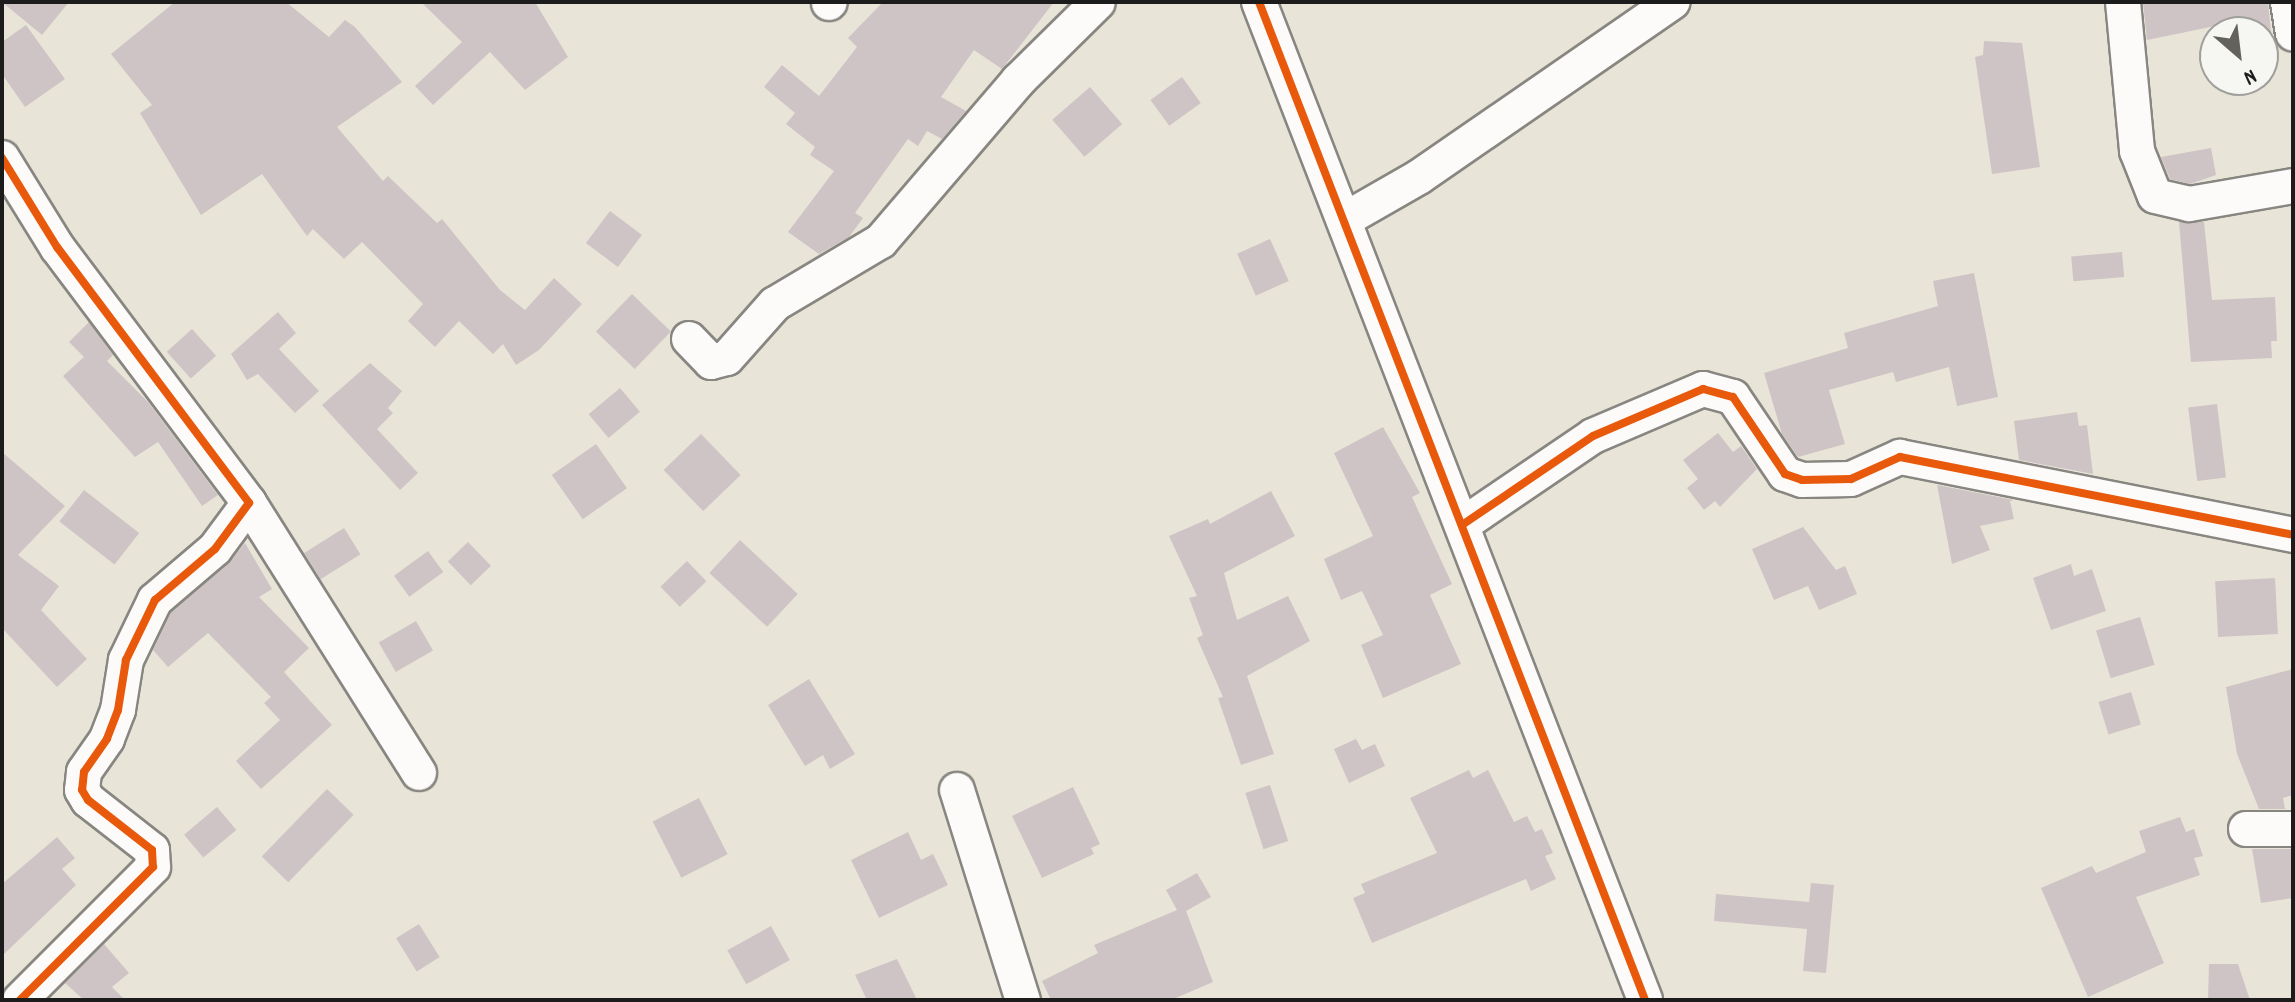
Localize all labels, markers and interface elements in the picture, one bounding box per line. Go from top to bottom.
north arrow [2199,16,2279,96]
text: N [2237,60,2262,92]

